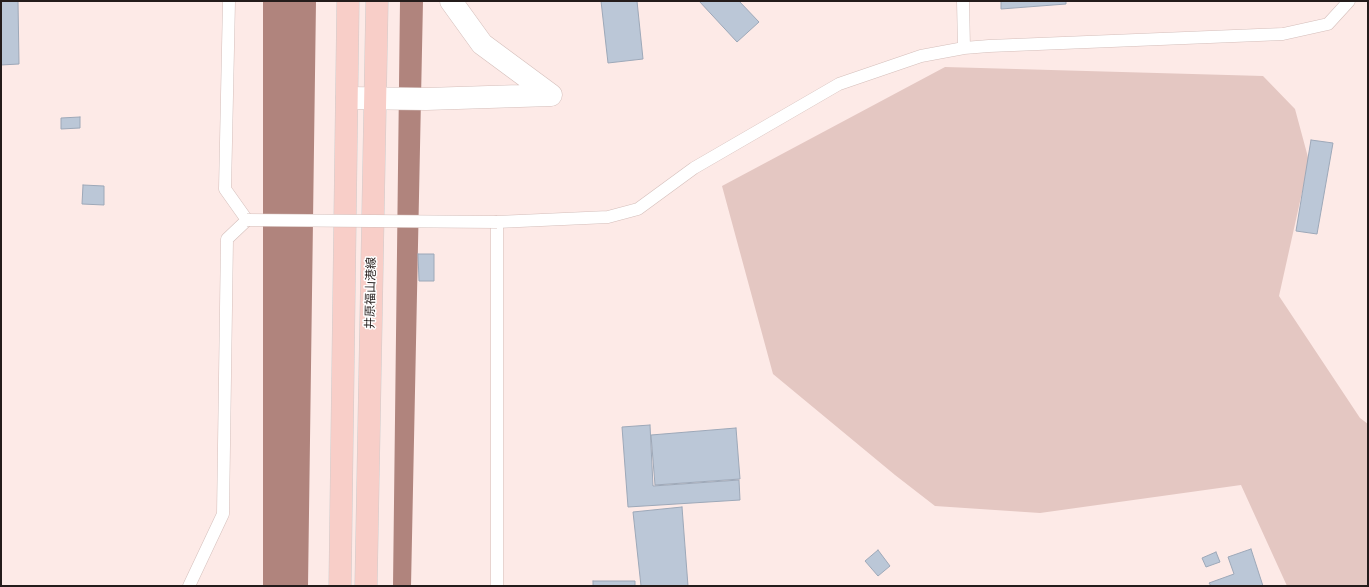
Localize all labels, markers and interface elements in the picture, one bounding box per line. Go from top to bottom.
street label: 井原福山港線 [363,257,379,329]

